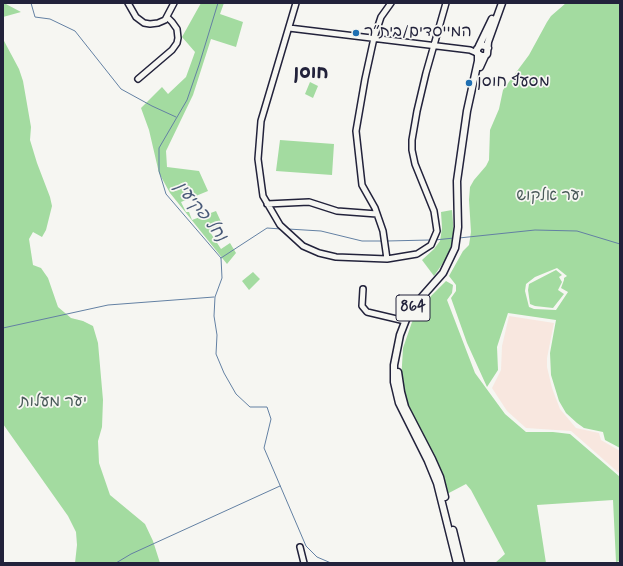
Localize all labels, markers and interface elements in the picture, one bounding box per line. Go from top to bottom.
place label: המייסדים/בית״ר [364,23,472,43]
marker: המייסדים/בית״ר [351,28,361,38]
district label: חוסן [293,63,329,85]
place label: מסעף חוסן [477,73,550,93]
marker: מסעף חוסן [464,78,474,88]
water label: נחל פקיעין [169,178,231,246]
park label: יער אלקוש [516,187,584,207]
road number: 864 [396,295,430,321]
park label: יער מעלות [19,393,87,413]

